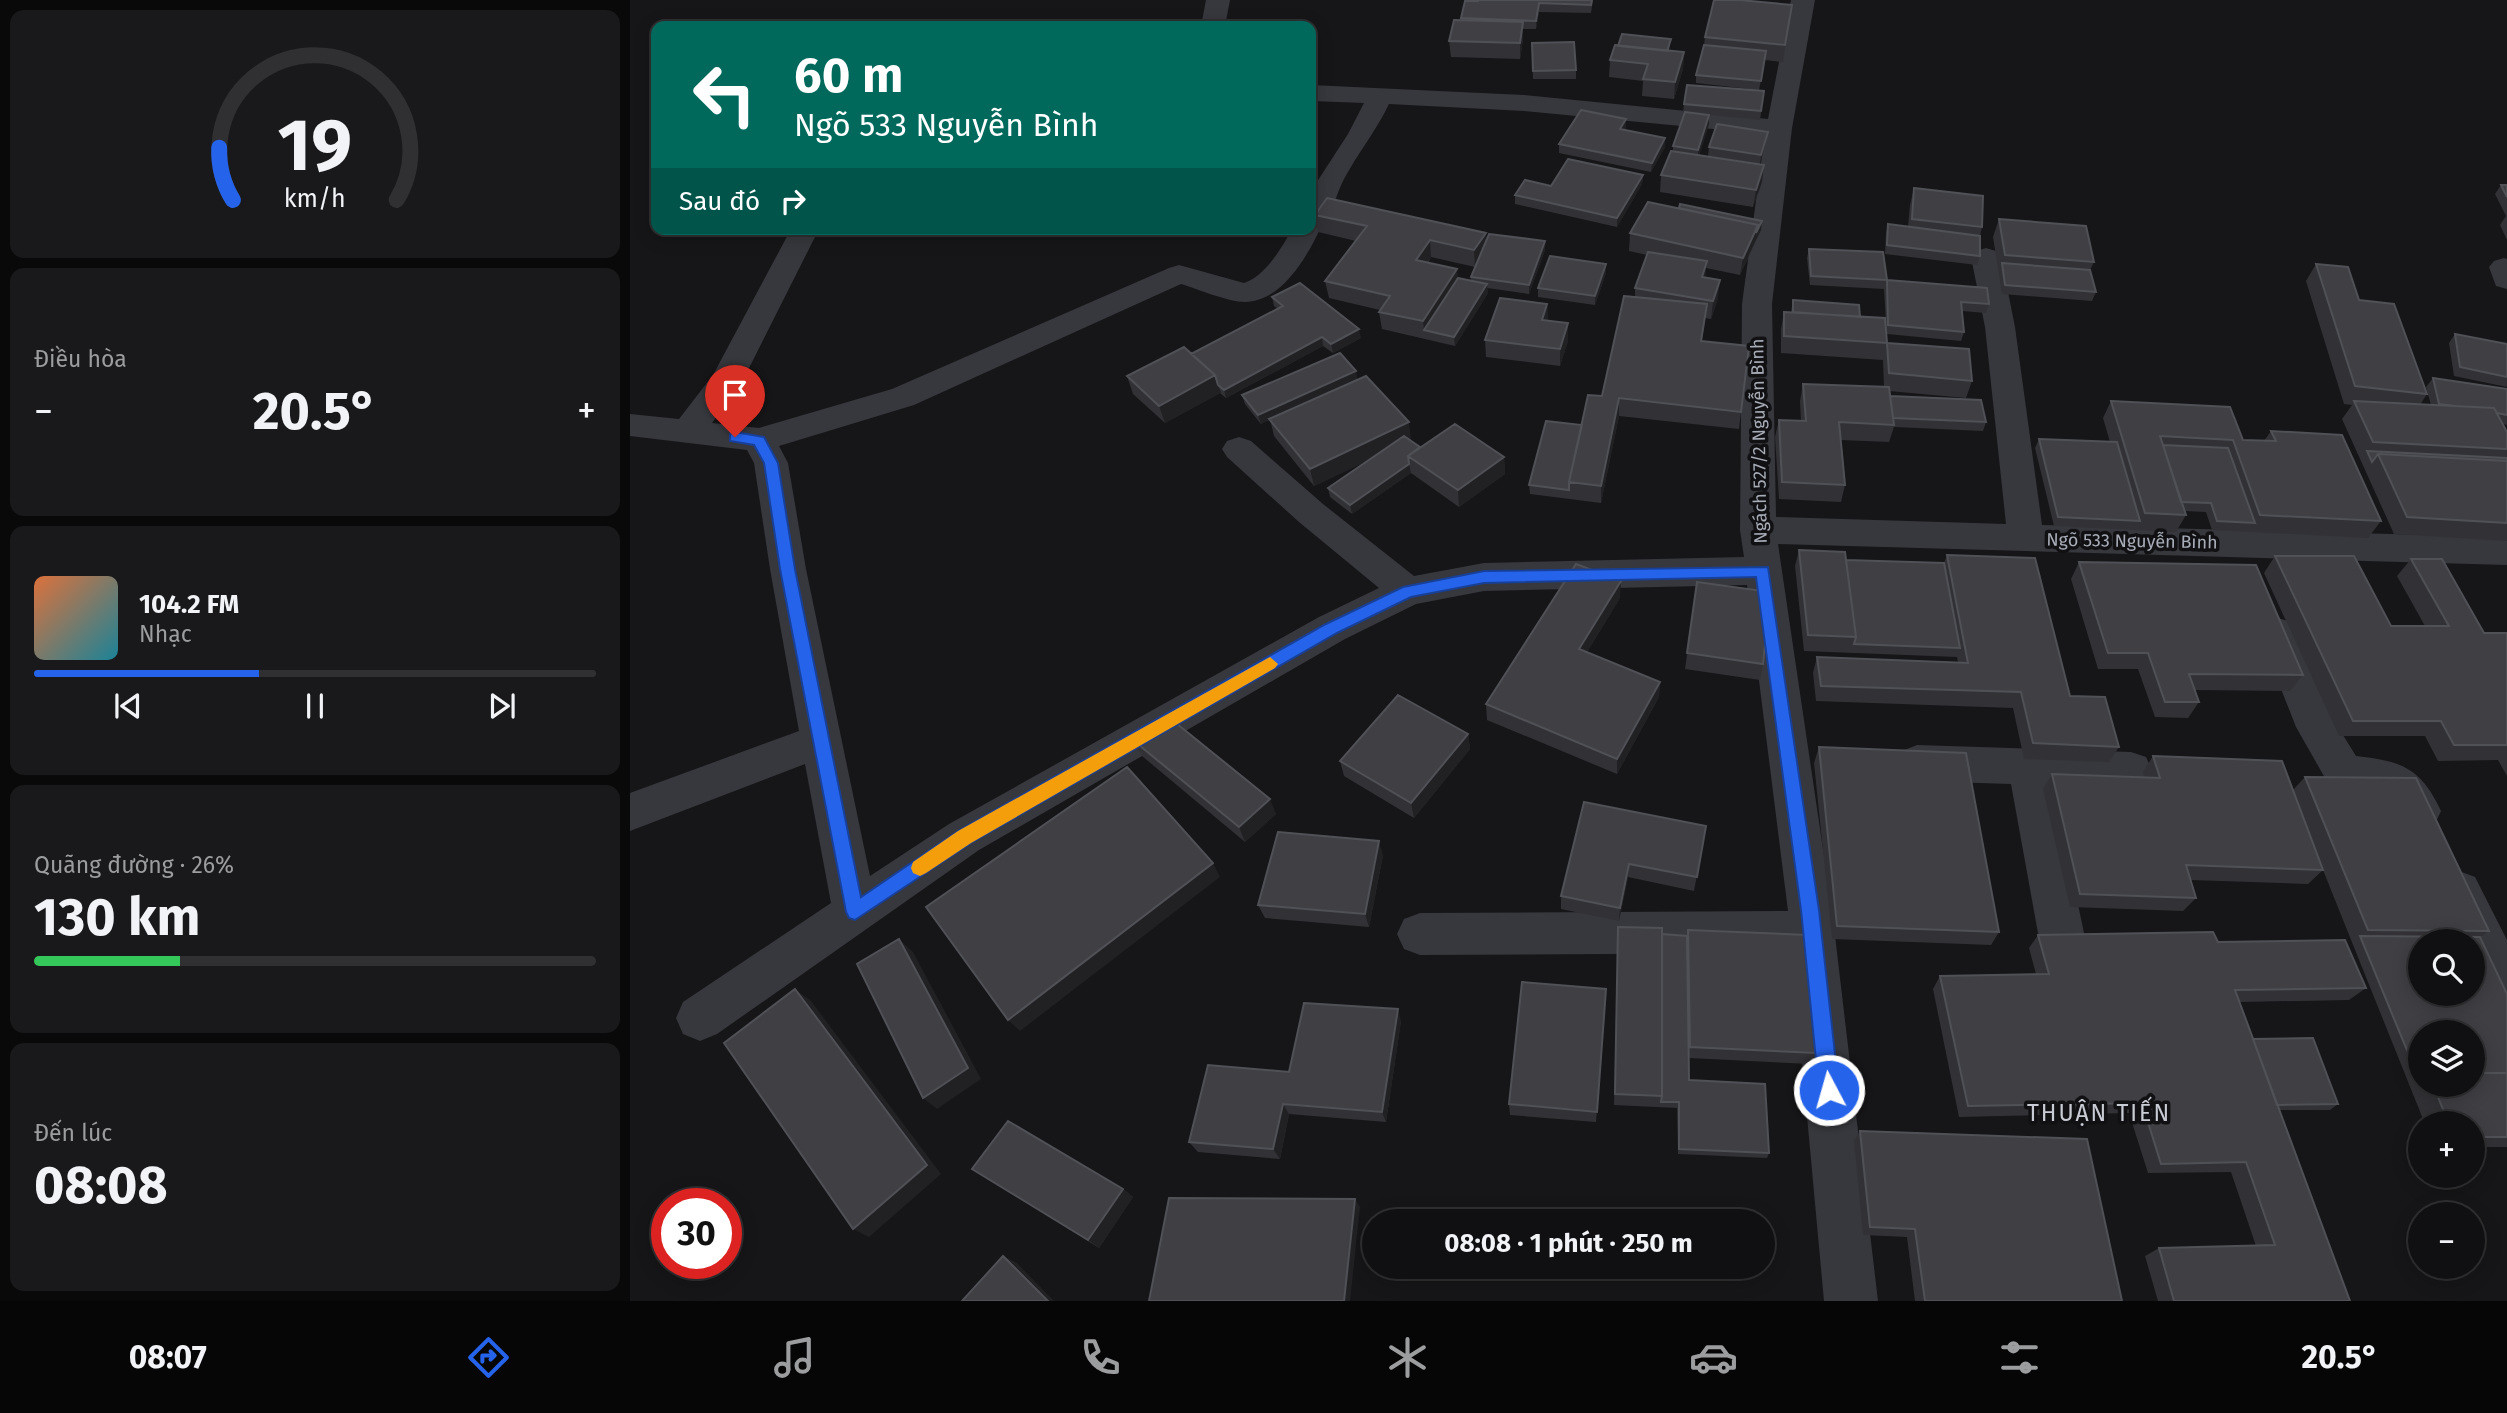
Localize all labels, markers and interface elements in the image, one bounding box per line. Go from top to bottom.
text: 60 m [794,46,903,105]
icon: left [679,49,770,140]
text: 19 [278,102,352,189]
text: Ngõ 533 Nguyễn Bình [794,106,1098,144]
icon: right [774,182,812,220]
text: km/h [284,184,346,214]
text: Sau đó [679,186,760,217]
street label: Ngách 527/2 Nguyễn Bình [1745,338,1772,544]
text: Điều hòa [34,345,127,373]
pin [705,365,765,437]
icon: arrive [716,376,754,414]
text: 20.5° [253,380,377,443]
text: − [34,388,53,434]
text: + [577,388,596,434]
street label: Ngõ 533 Nguyễn Bình [2046,528,2218,553]
text: 104.2 FM [139,589,239,620]
text: Nhạc [139,620,192,648]
icon: previous [109,687,147,725]
icon: pause [296,687,334,725]
icon: next [483,687,521,725]
text: Quãng đường · 26% [34,851,234,879]
text: 130 km [34,886,201,949]
map controls [2408,929,2485,1279]
button: search [2408,929,2485,1006]
button: layers [2408,1020,2485,1097]
position arrow [1792,1053,1866,1127]
district label: THUẬN TIẾN [2027,1096,2171,1127]
button: + [2408,1111,2485,1188]
text: Đến lúc [34,1119,112,1147]
text: 08:08 [34,1154,168,1217]
speed limit sign: 30 [651,1188,742,1279]
button: − [2408,1202,2485,1279]
text: 08:08 · 1 phút · 250 m [1444,1228,1693,1259]
icon: directions [464,1333,513,1382]
icon: music [770,1333,819,1382]
icon: phone [1076,1333,1125,1382]
icon: climate [1383,1333,1432,1382]
icon: car [1689,1333,1738,1382]
icon: filters [1995,1333,2044,1382]
text: 08:07 [129,1338,207,1376]
text: 20.5° [2302,1338,2378,1376]

